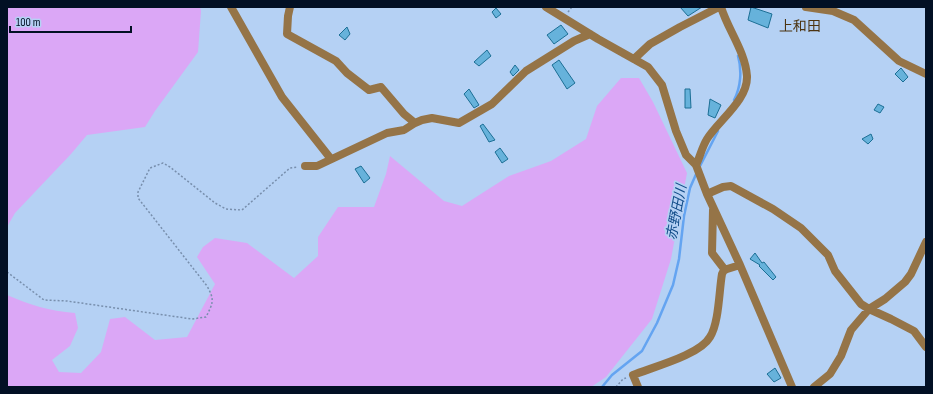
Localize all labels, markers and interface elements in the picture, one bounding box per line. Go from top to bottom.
scale bar [10,8,131,34]
text: 100 m [16,15,41,30]
district label: 上和田 [779,18,821,35]
water label: 赤野田川 [663,181,691,241]

